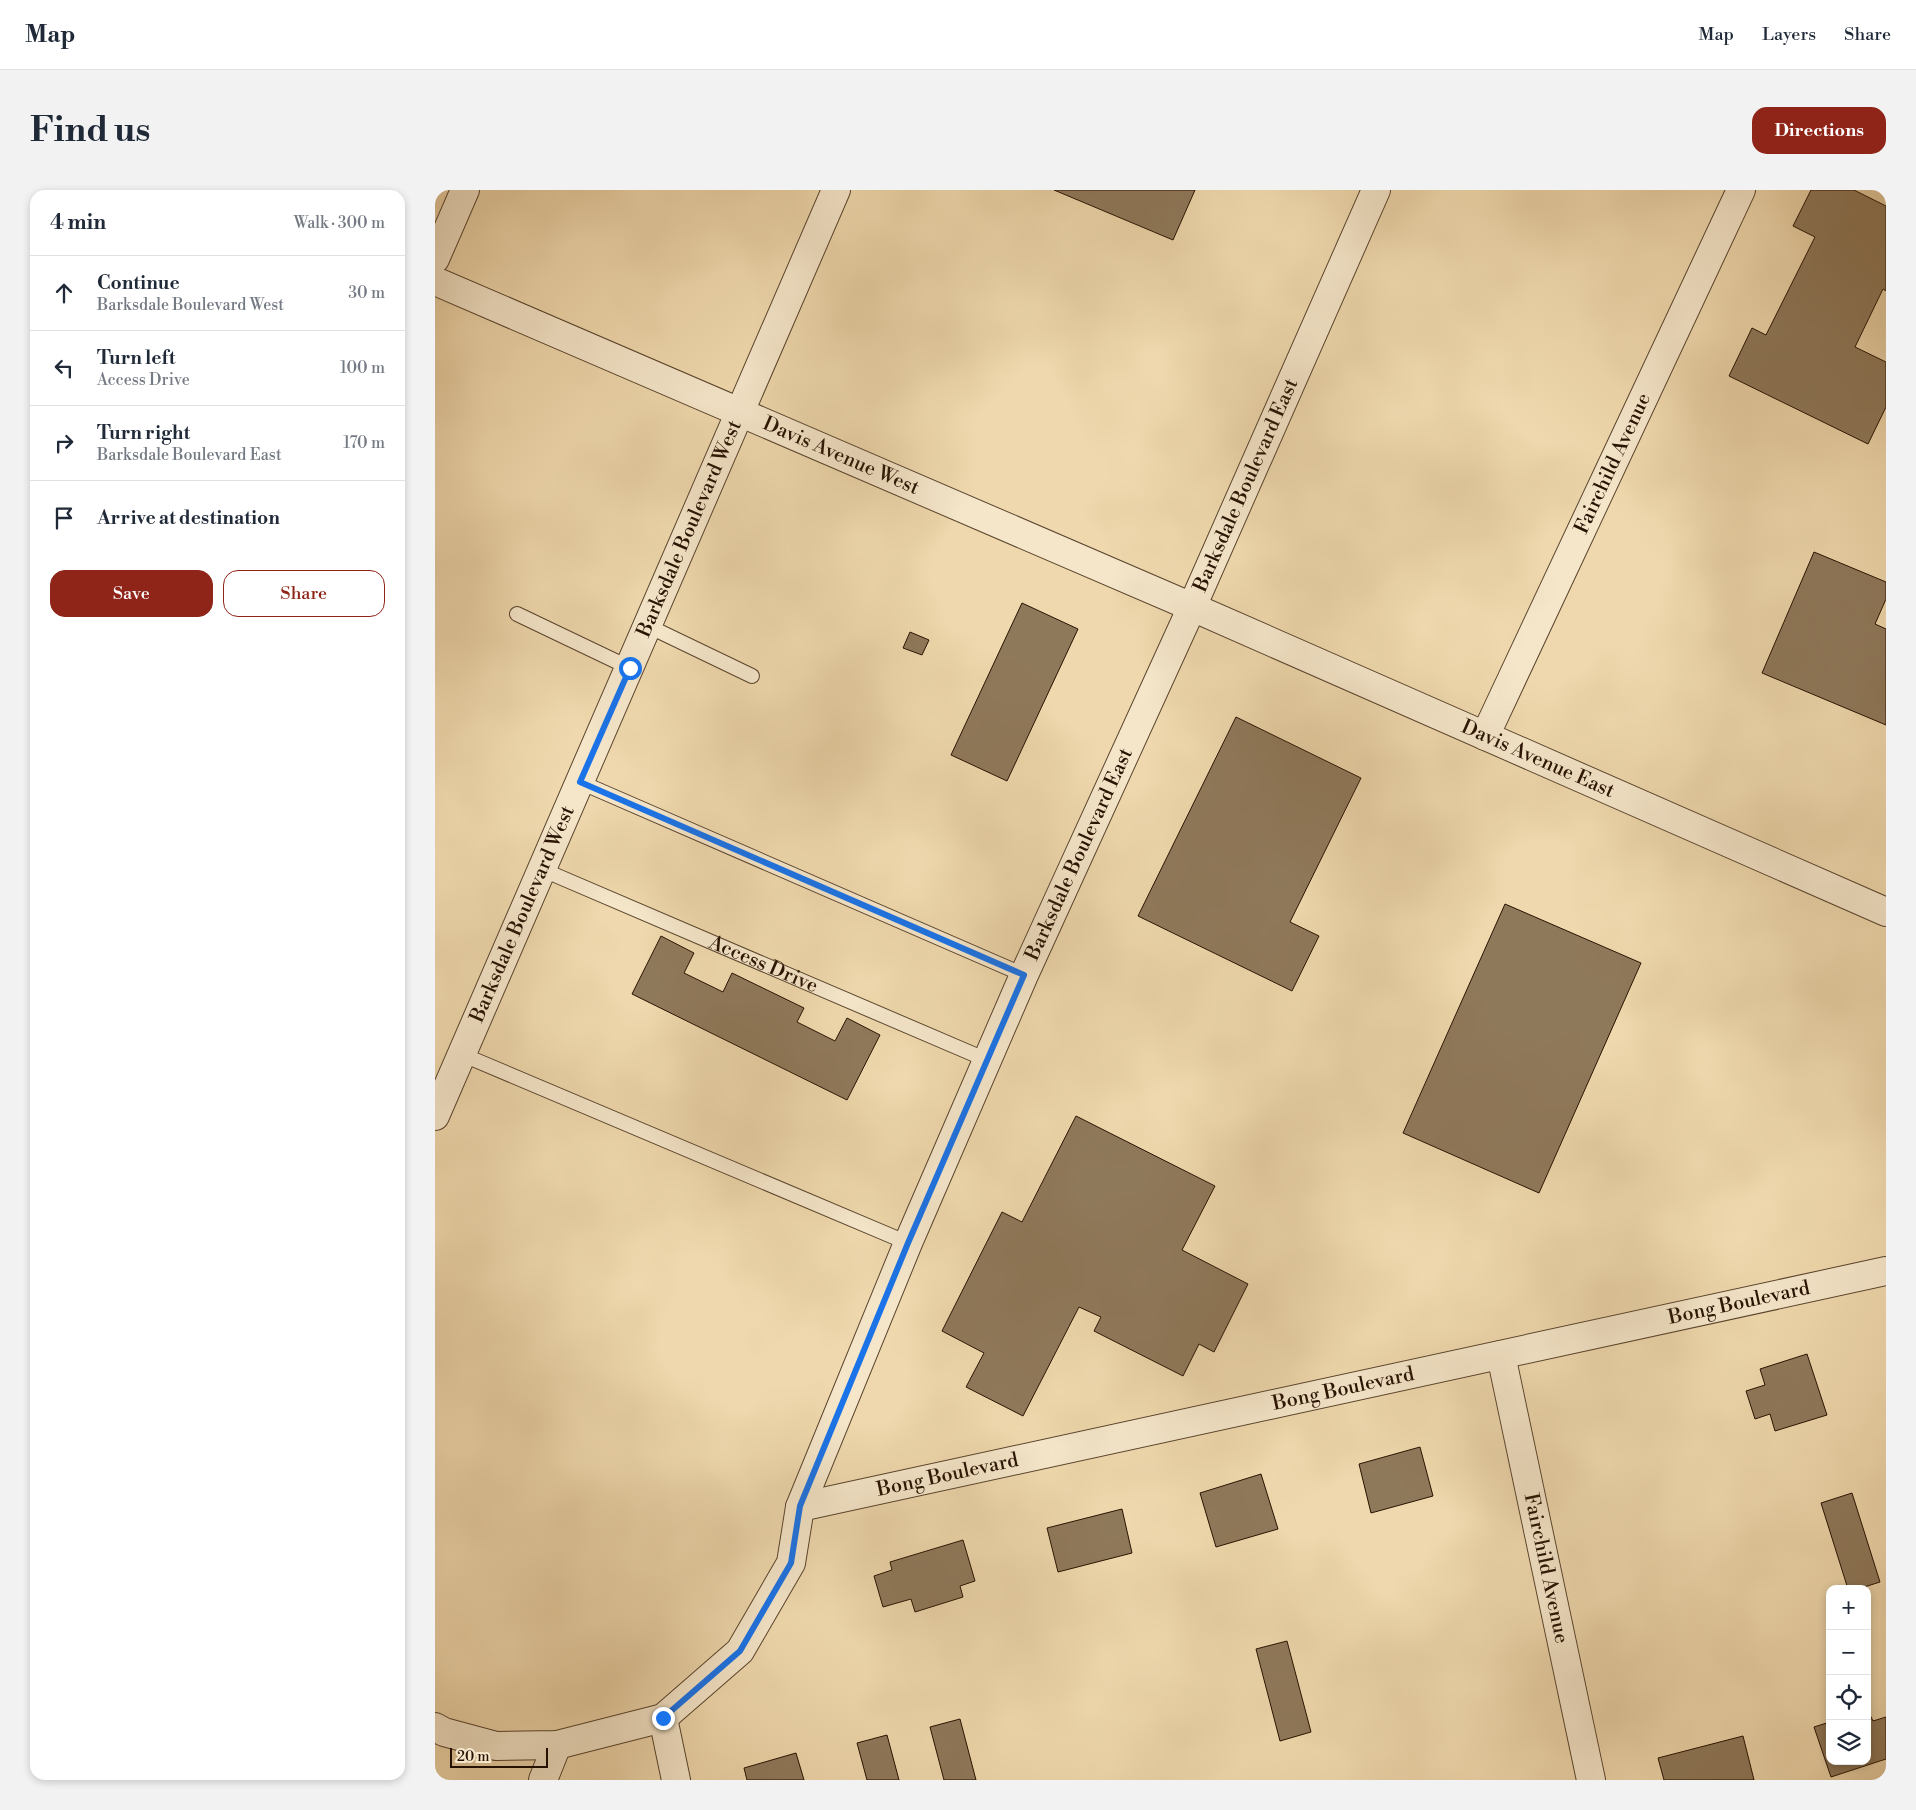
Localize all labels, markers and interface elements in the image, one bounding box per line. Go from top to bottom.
text: Map [25,20,75,50]
text: Map [1699,23,1734,46]
text: Layers [1762,23,1816,46]
text: Share [1844,23,1891,46]
button: Directions [1752,107,1886,154]
text: Find us [30,109,150,152]
text: 4 min [50,210,106,236]
text: Walk · 300 m [294,213,385,233]
text: Continue [97,271,180,295]
icon: ahead [50,279,78,307]
text: 30 m [348,283,385,303]
text: Barksdale Boulevard West [97,295,284,315]
text: Turn left [97,346,176,370]
icon: left [50,354,78,382]
text: 100 m [340,358,385,378]
text: Access Drive [97,370,190,390]
street label: Barksdale Boulevard East [1187,374,1304,597]
street label: Fairchild Avenue [1569,389,1657,538]
street label: Davis Avenue West [759,411,923,501]
street label: Barksdale Boulevard West [631,416,747,642]
text: Turn right [97,421,190,445]
icon: right [50,429,78,457]
text: 170 m [343,433,385,453]
text: Barksdale Boulevard East [97,445,282,465]
icon: arrive [50,504,78,532]
text: Arrive at destination [97,506,280,530]
button: Save [50,570,213,617]
button: Share [223,570,385,617]
route start [619,657,642,680]
street label: Davis Avenue East [1457,714,1618,804]
street label: Barksdale Boulevard East [1019,744,1138,965]
street label: Barksdale Boulevard West [464,802,580,1027]
street label: Access Drive [704,930,822,999]
street label: Bong Boulevard [1665,1275,1813,1331]
street label: Bong Boulevard [1269,1361,1417,1417]
street label: Bong Boulevard [873,1447,1021,1503]
street label: Fairchild Avenue [1518,1491,1574,1646]
map controls [1826,1585,1871,1765]
button: + [1826,1585,1871,1630]
button: − [1826,1630,1871,1675]
button: locate [1826,1675,1871,1720]
route end [652,1707,675,1730]
button: layers [1826,1720,1871,1765]
scale bar [450,1745,547,1768]
text: 20 m [457,1748,489,1766]

